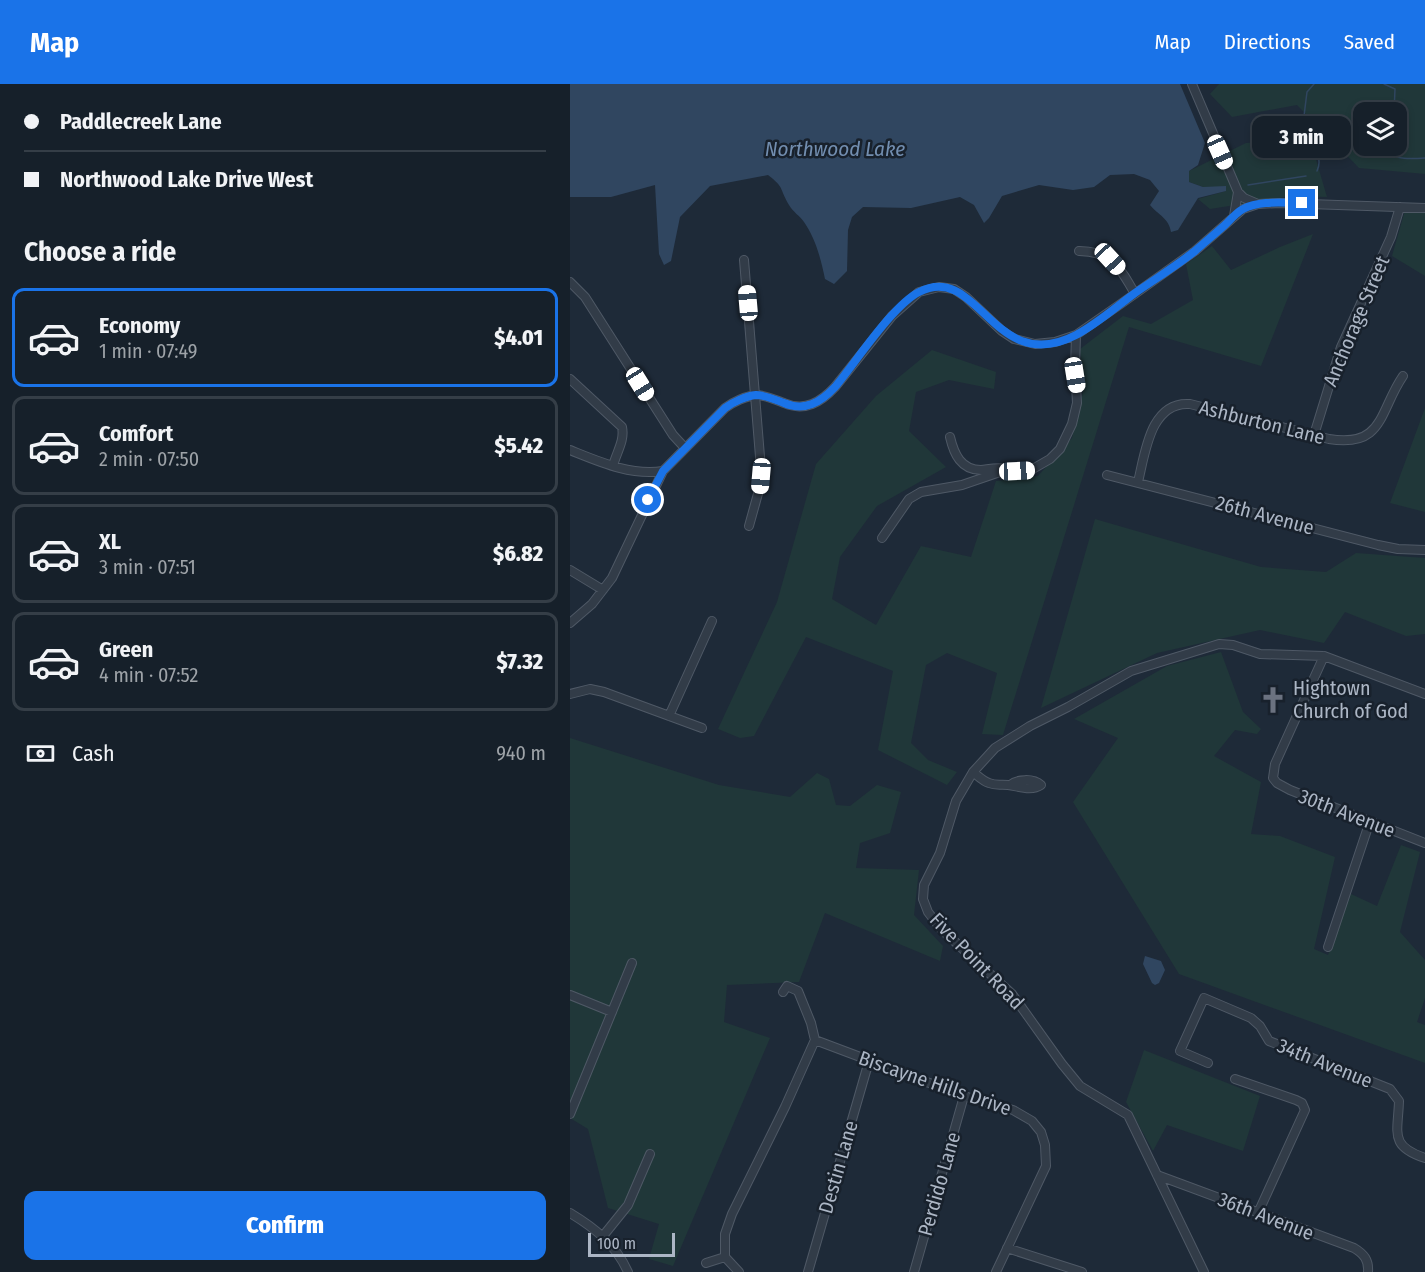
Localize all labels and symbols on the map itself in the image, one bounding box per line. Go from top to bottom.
callout: 3 min [1252,116,1352,158]
car [1204,132,1236,172]
water label: Northwood Lake [765,136,905,162]
route end [1288,189,1315,216]
car [1091,240,1129,278]
street label: Anchorage Street [1318,252,1394,390]
car [737,284,759,322]
car [1063,356,1087,394]
car [623,364,657,404]
street label: Ashburton Lane [1197,395,1327,449]
car [750,457,772,495]
car [999,461,1035,481]
route start [634,486,661,513]
street label: 26th Avenue [1213,490,1317,540]
place label: Hightown Church of God [1293,676,1408,723]
church icon: Hightown Church of God [1258,685,1288,715]
street label: 30th Avenue [1295,784,1399,842]
street label: Five Point Road [925,908,1029,1014]
street label: 34th Avenue [1274,1033,1376,1093]
street label: Biscayne Hills Drive [856,1046,1014,1120]
street label: Destin Lane [813,1118,863,1216]
street label: Perdido Lane [913,1129,965,1239]
street label: 36th Avenue [1215,1187,1317,1245]
scale bar [588,1230,675,1258]

